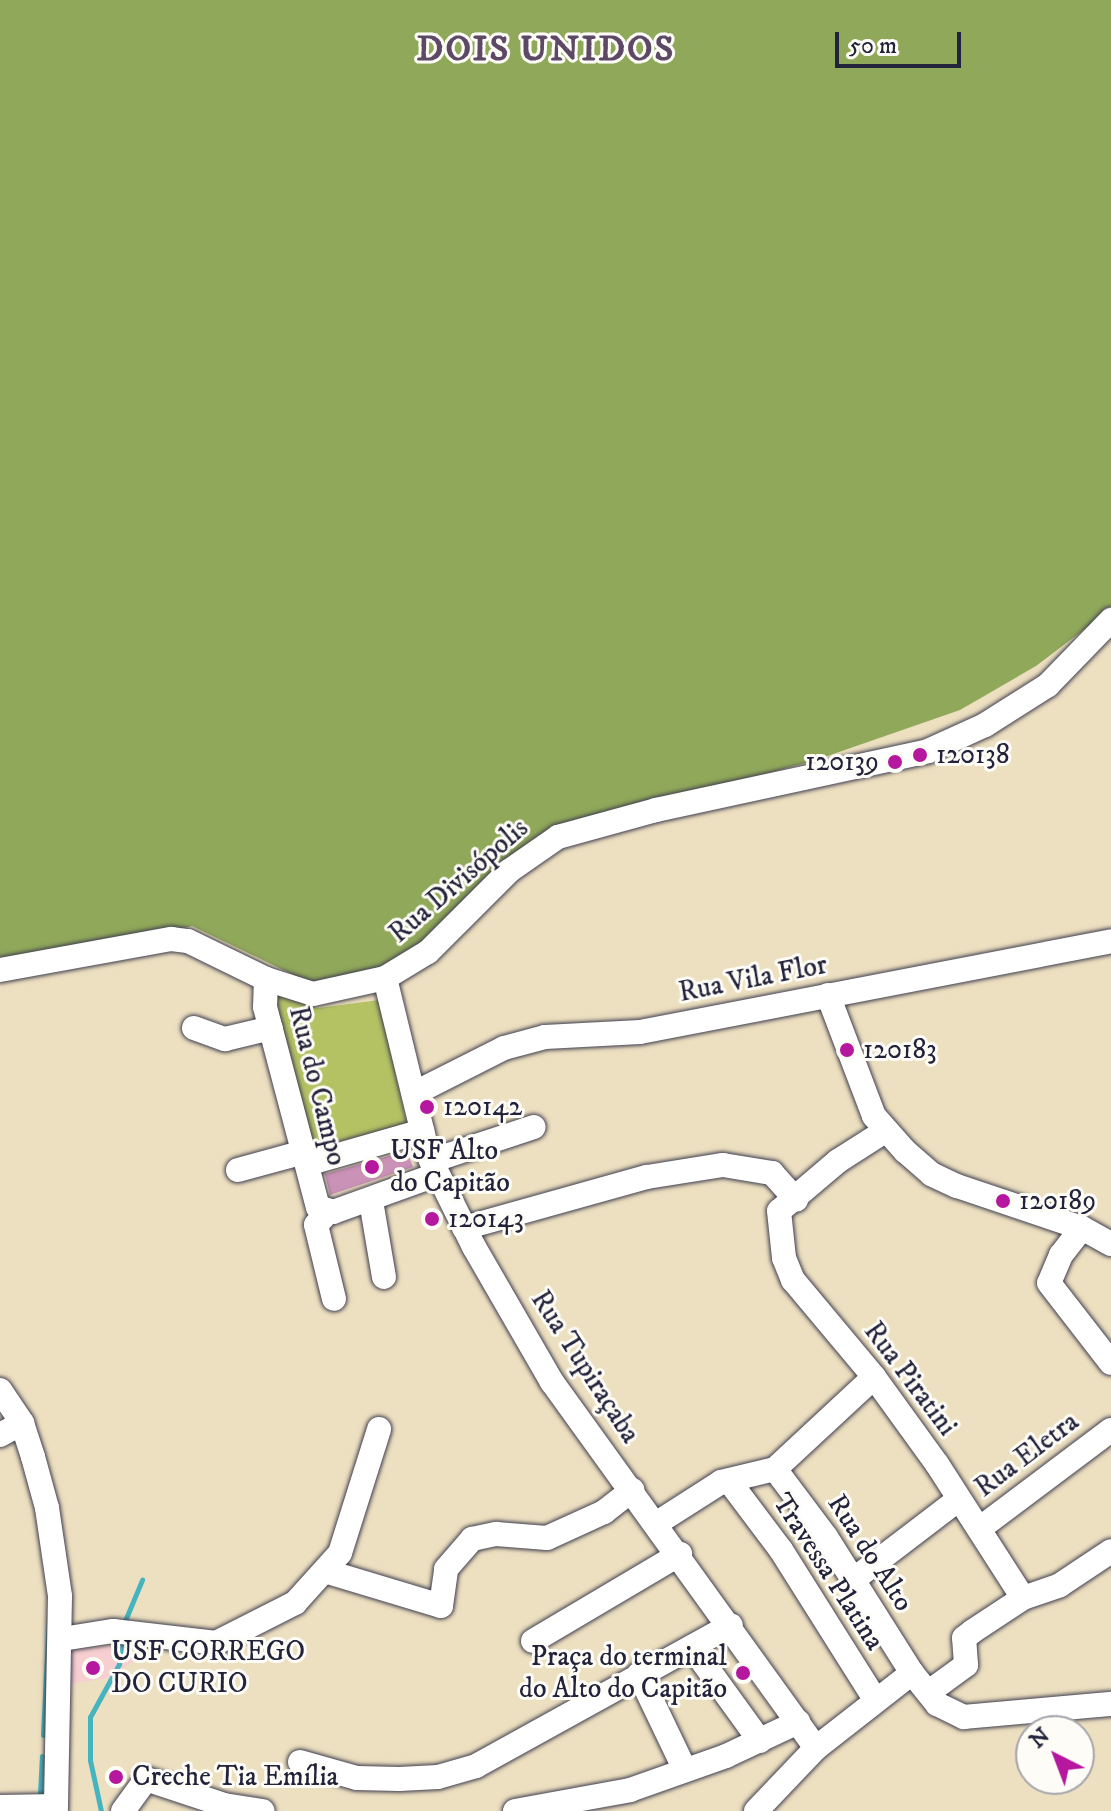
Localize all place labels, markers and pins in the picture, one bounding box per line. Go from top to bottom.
place label: 120138 [936,738,1010,772]
place label: 120139 [805,745,879,779]
marker: 120138 [911,746,929,764]
marker: 120139 [886,753,904,771]
place label: 120183 [863,1033,937,1067]
marker: 120183 [838,1041,856,1059]
place label: 120142 [443,1090,522,1124]
marker: 120142 [418,1098,436,1116]
place label: USF Alto do Capitão [390,1134,510,1200]
marker: USF Alto do Capitão [361,1156,383,1178]
place label: 120189 [1019,1184,1096,1218]
marker: 120189 [994,1192,1012,1210]
place label: 120143 [448,1202,524,1236]
marker: 120143 [423,1210,441,1228]
place label: USF CORREGO DO CURIO [111,1635,305,1701]
place label: Praça do terminal do Alto do Capitão [519,1640,727,1706]
marker: USF CORREGO DO CURIO [82,1657,104,1679]
marker: Praça do terminal do Alto do Capitão [734,1664,752,1682]
place label: Creche Tia Emília [132,1760,339,1794]
marker: Creche Tia Emília [107,1768,125,1786]

